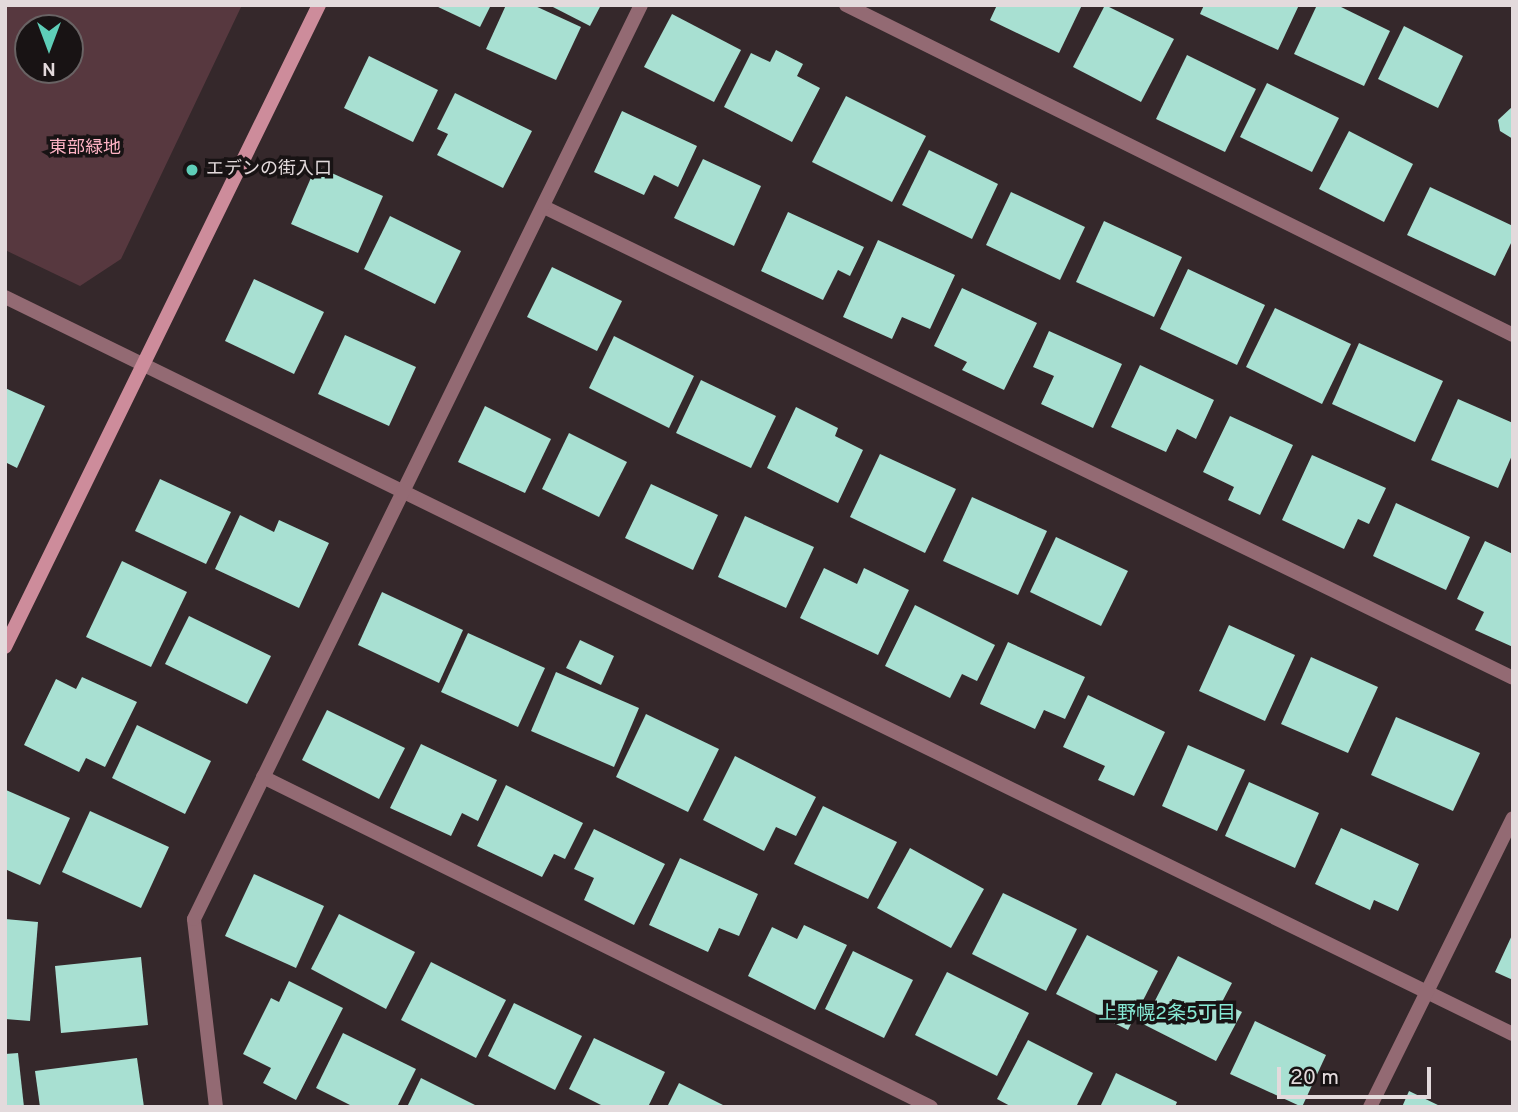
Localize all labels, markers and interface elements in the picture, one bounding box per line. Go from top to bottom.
north arrow [14,14,84,84]
text: N [42,56,56,80]
park label: 東部緑地 [49,138,121,160]
place label: エデンの街入口 [206,159,332,181]
marker: エデンの街入口 [184,162,200,178]
district label: 上野幌2条5丁目 [1098,1004,1236,1026]
scale bar [1280,1052,1434,1096]
text: 20 m [1290,1065,1339,1092]

